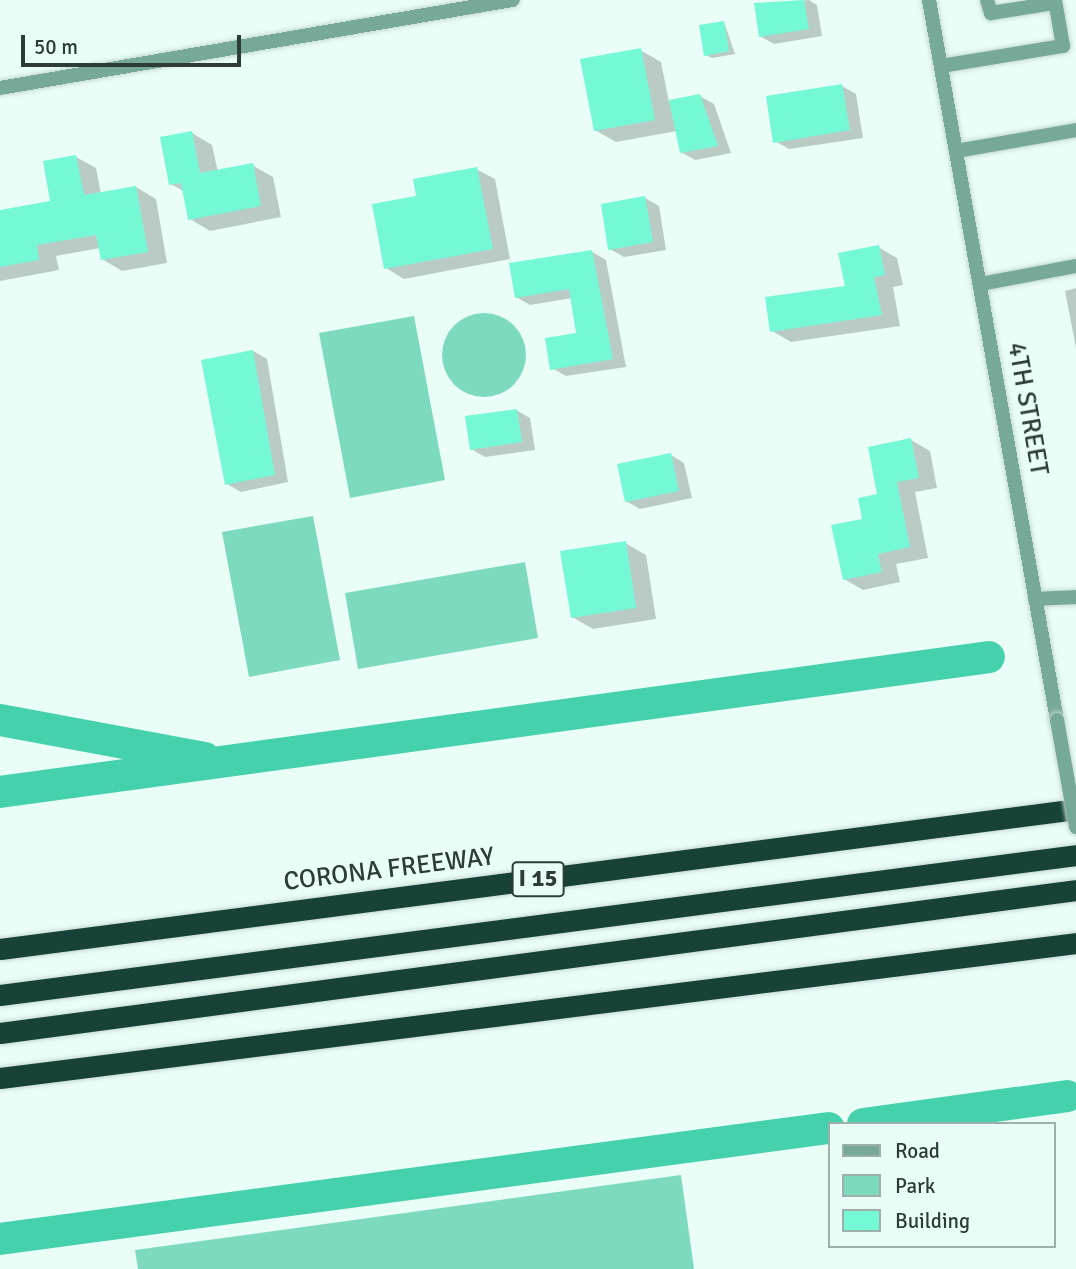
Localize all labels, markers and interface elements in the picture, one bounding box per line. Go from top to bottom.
scale bar [24,21,245,65]
text: 50 m [34,34,78,60]
street label: 4TH STREET [1000,340,1054,478]
street label: CORONA FREEWAY [282,842,496,898]
road number: I 15 [510,858,566,900]
legend [828,1122,1055,1248]
text: Road [895,1138,940,1164]
text: Park [895,1173,935,1199]
text: Building [895,1208,970,1234]

